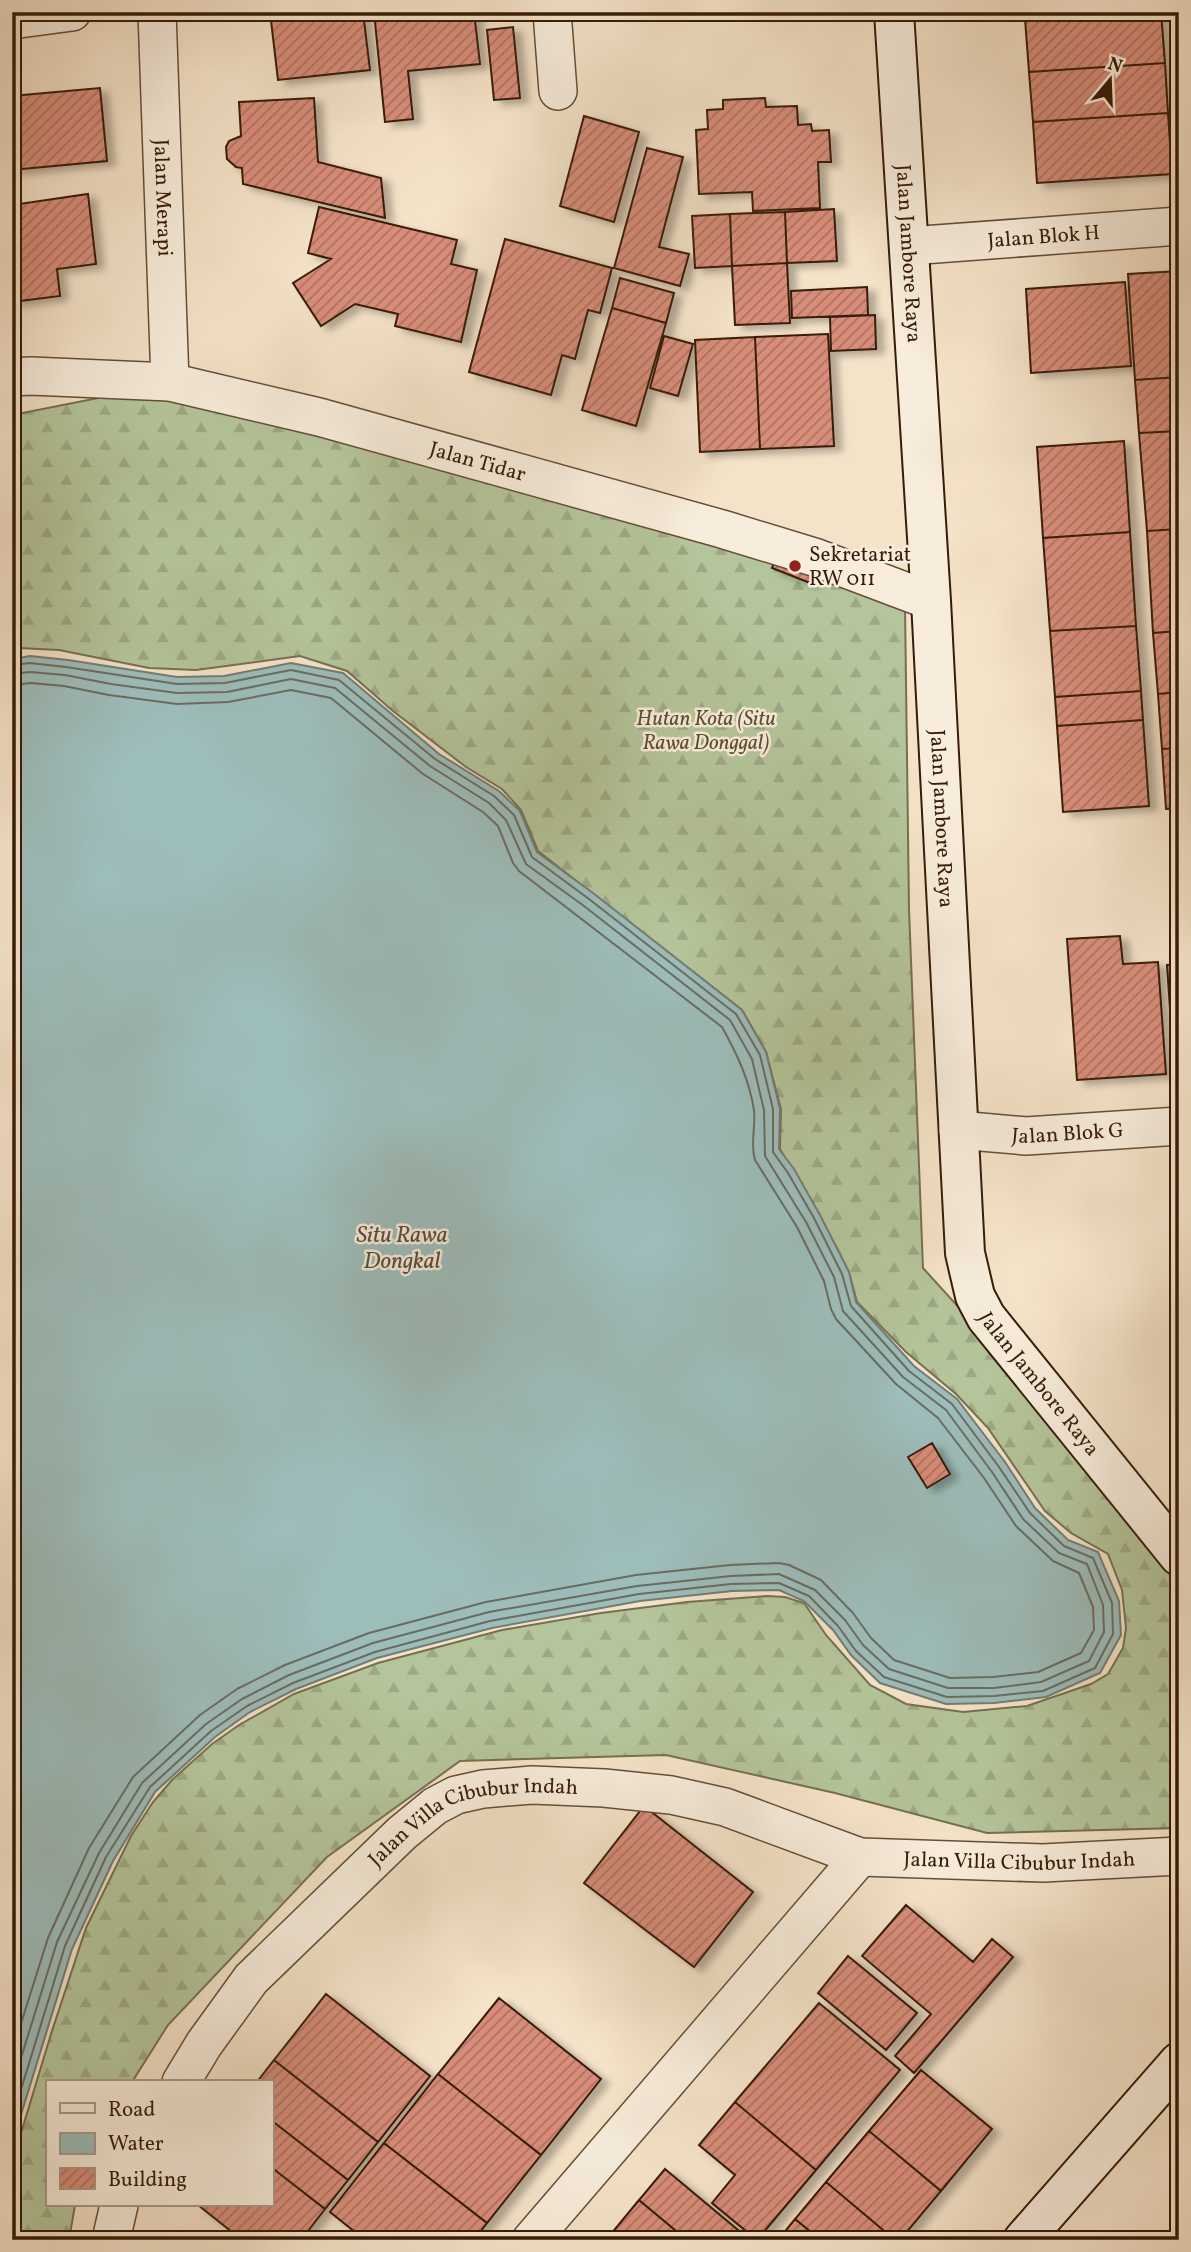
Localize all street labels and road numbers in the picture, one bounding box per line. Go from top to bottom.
street label: Jalan Merapi [145,139,179,257]
street label: Jalan Jambore Raya [888,164,928,344]
street label: Jalan Blok H [986,219,1101,256]
street label: Jalan Tidar [426,435,529,490]
street label: Jalan Jambore Raya [922,729,960,909]
street label: Jalan Blok G [1010,1117,1125,1152]
street label: Jalan Jambore Raya [970,1307,1106,1463]
street label: Jalan Villa Cibubur Indah [362,1772,579,1874]
street label: Jalan Villa Cibubur Indah [903,1845,1136,1879]

